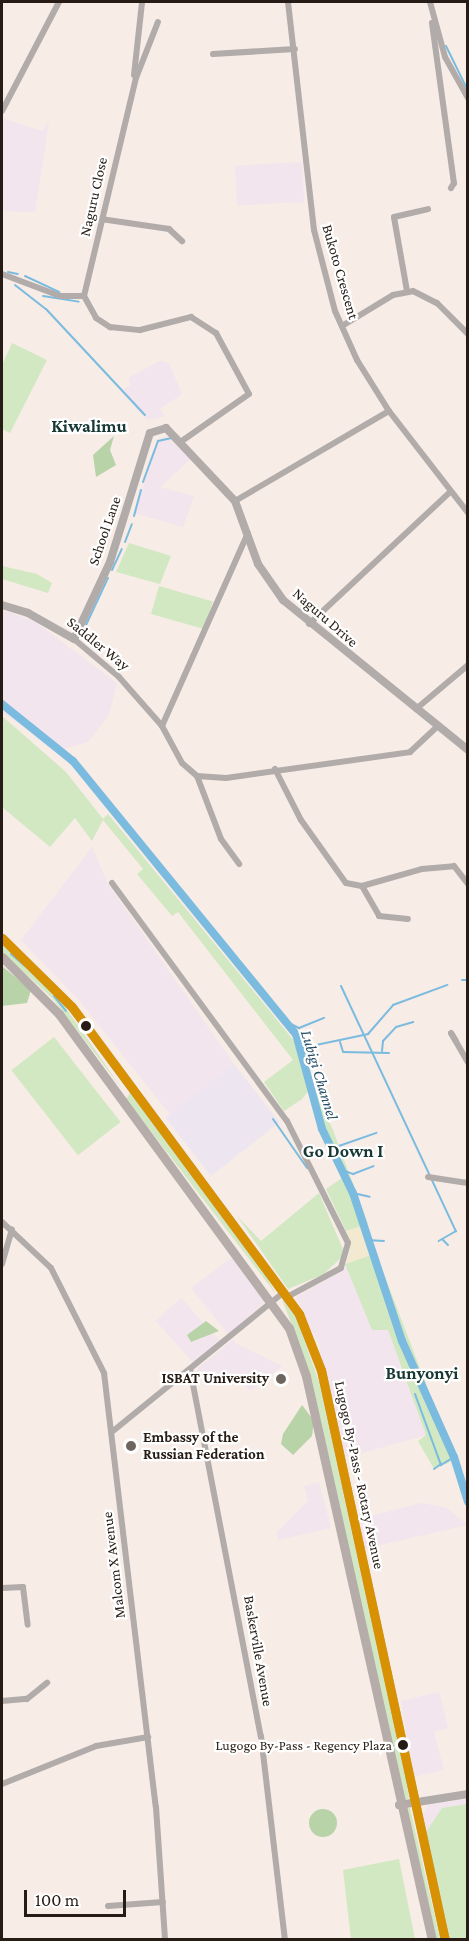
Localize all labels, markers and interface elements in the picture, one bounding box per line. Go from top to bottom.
street label: Naguru Close [76,156,112,238]
street label: Bukoto Crescent [318,222,362,322]
district label: Kiwalimu [51,415,127,437]
street label: School Lane [85,494,125,568]
street label: Naguru Drive [289,585,361,651]
street label: Saddler Way [63,613,133,675]
unlabelled marker [80,1020,92,1032]
water label: Lubigi Channel [296,1028,342,1122]
district label: Go Down I [303,1140,383,1162]
district label: Bunyonyi [385,1362,459,1384]
place label: ISBAT University [162,1370,269,1388]
marker: ISBAT University [274,1372,288,1386]
street label: Lugogo By-Pass - Rotary Avenue [330,1379,388,1571]
place label: Embassy of the Russian Federation [143,1428,265,1463]
marker: Embassy of the Russian Federation [124,1439,138,1453]
street label: Malcom X Avenue [99,1511,129,1619]
street label: Baskerville Avenue [239,1594,277,1708]
place label: Lugogo By-Pass - Regency Plaza [215,1737,392,1753]
marker: Lugogo By-Pass - Regency Plaza [397,1739,409,1751]
scale bar [27,1878,129,1916]
text: 100 m [35,1890,79,1910]

